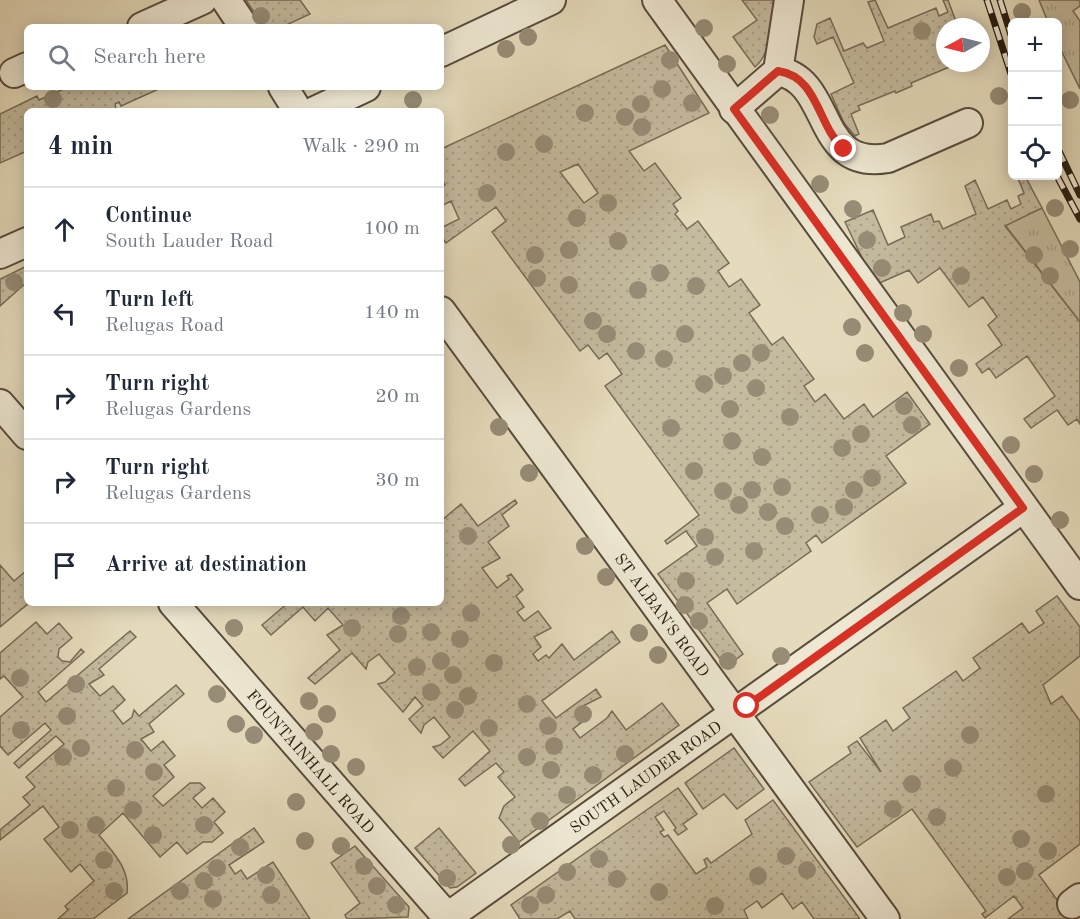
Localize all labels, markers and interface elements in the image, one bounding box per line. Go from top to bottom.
north arrow [936,18,990,72]
map controls [1008,18,1062,180]
button: + [1008,18,1062,72]
search box [24,24,444,90]
icon: search [45,41,78,74]
text: Search here [93,46,206,68]
button: − [1008,72,1062,126]
button: locate [1008,126,1062,180]
text: 4 min [48,134,113,160]
route end [830,135,856,161]
text: Walk · 290 m [301,137,420,157]
text: Continue [105,205,192,227]
icon: ahead [48,213,81,246]
text: 100 m [364,219,420,239]
text: South Lauder Road [105,232,273,252]
text: Turn left [105,289,194,311]
icon: left [48,297,81,330]
text: 140 m [364,303,420,323]
text: Relugas Road [105,316,224,336]
text: Turn right [105,373,209,395]
icon: right [48,381,81,414]
text: 20 m [375,387,420,407]
text: Relugas Gardens [105,400,251,420]
text: Turn right [105,457,209,479]
icon: right [48,465,81,498]
text: 30 m [375,471,420,491]
text: Relugas Gardens [105,484,251,504]
icon: arrive [48,549,81,582]
street label: ST ALBAN'S ROAD [611,551,711,681]
text: Arrive at destination [105,554,307,576]
street label: FOUNTAINHALL ROAD [243,688,376,837]
route start [733,692,759,718]
street label: SOUTH LAUDER ROAD [568,719,725,837]

